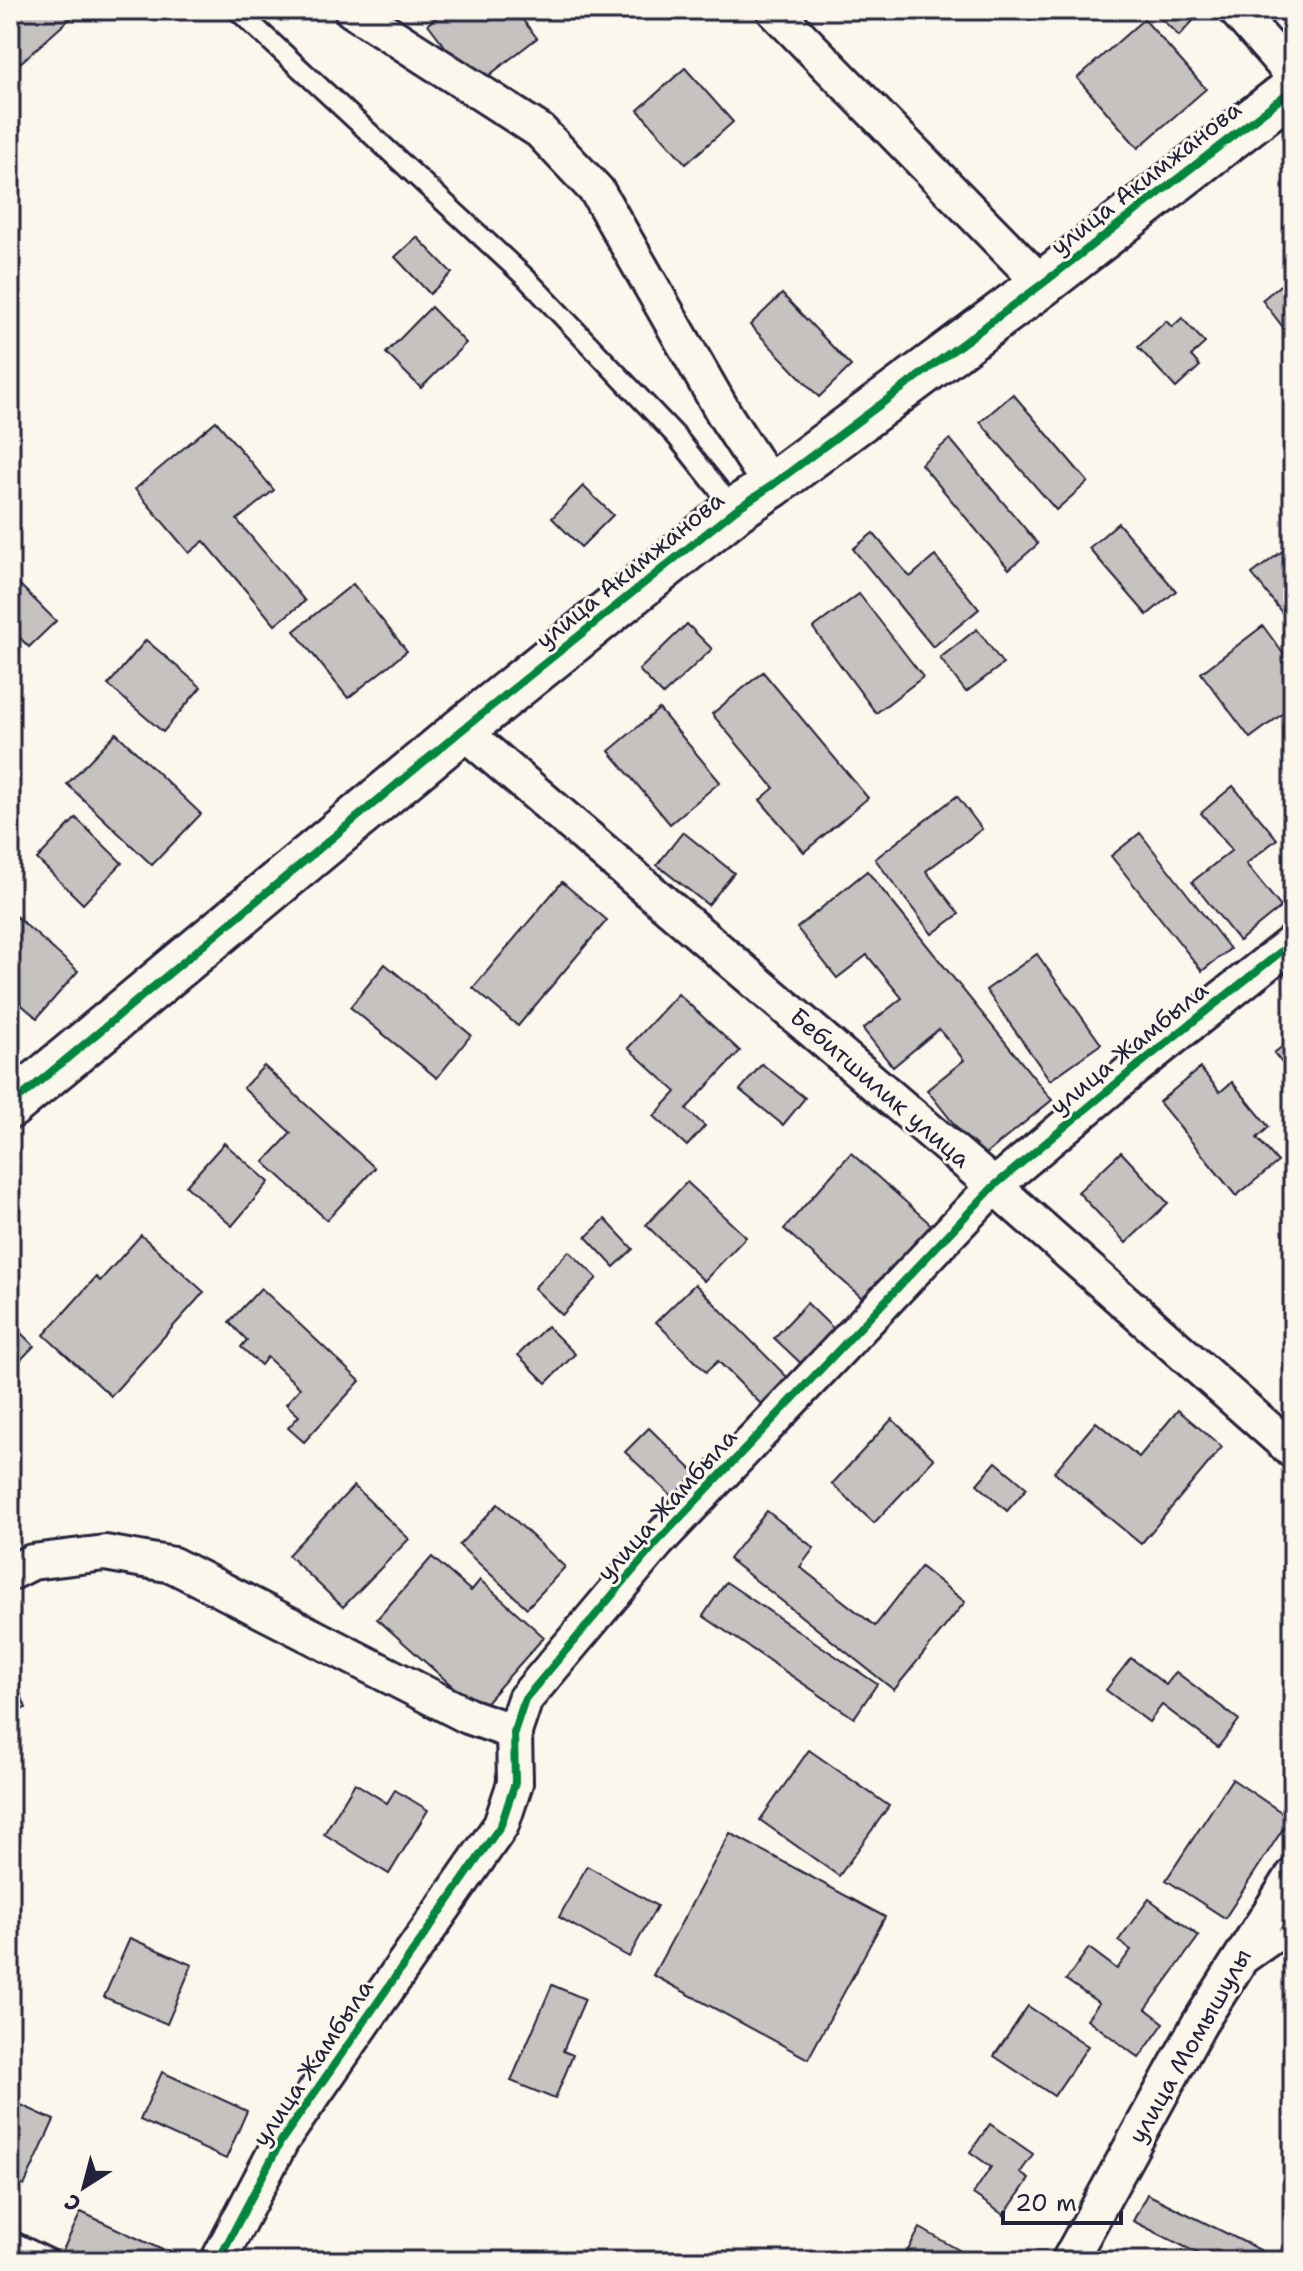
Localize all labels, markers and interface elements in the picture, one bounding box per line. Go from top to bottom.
street label: улица Акимжанова [1044,93,1248,263]
street label: улица Акимжанова [529,484,731,656]
street label: улица Жамбыла [1043,974,1215,1122]
street label: Бебитшилик улица [783,1001,977,1175]
street label: улица Жамбыла [590,1422,744,1588]
street label: улица Момышулы [1121,1943,1259,2149]
street label: улица Жамбыла [245,1973,381,2153]
north arrow [44,2147,124,2227]
scale bar [1003,2175,1121,2225]
text: С [59,2187,87,2218]
text: 20 m [1015,2187,1077,2219]

